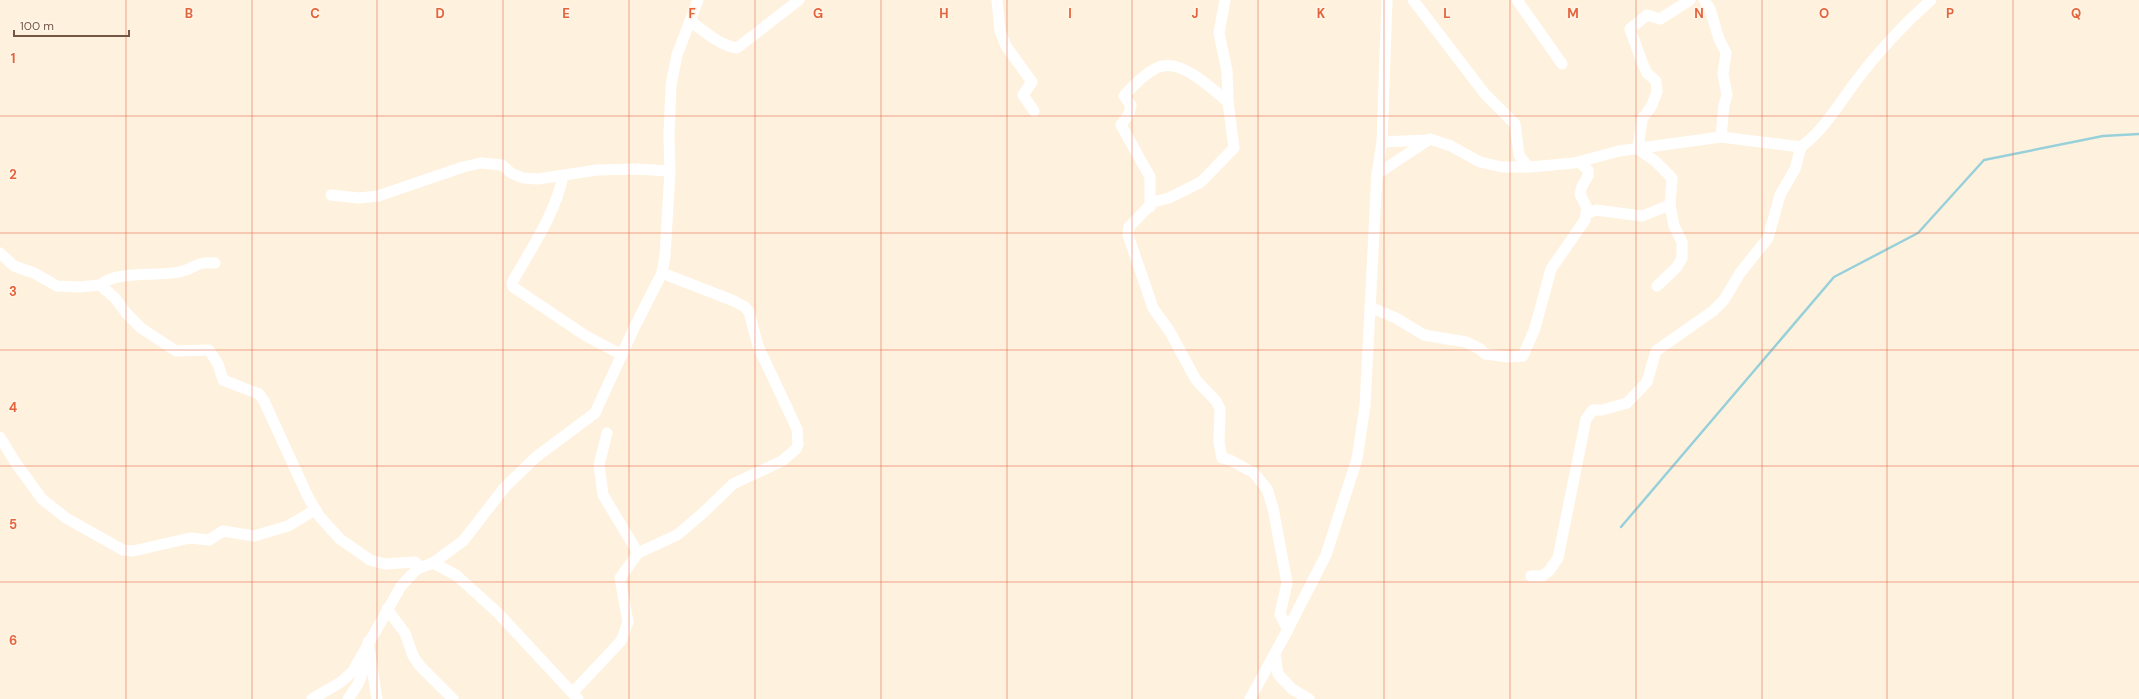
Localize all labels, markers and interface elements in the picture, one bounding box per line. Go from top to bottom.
text: B [185,5,193,22]
text: C [310,5,320,22]
text: D [435,5,445,22]
text: E [562,5,570,22]
text: F [688,5,696,22]
text: G [813,5,823,22]
text: H [939,5,949,22]
text: I [1068,5,1072,22]
text: J [1191,5,1199,22]
text: K [1317,5,1326,22]
text: L [1443,5,1451,22]
text: M [1567,5,1579,22]
text: N [1694,5,1704,22]
text: O [1819,5,1829,22]
text: P [1946,5,1954,22]
text: Q [2071,5,2081,22]
scale bar [14,12,129,38]
text: 100 m [20,18,54,34]
text: 1 [11,50,15,67]
text: 2 [9,166,17,183]
text: 3 [9,283,17,300]
text: 4 [9,399,17,416]
text: 5 [9,516,17,533]
text: 6 [9,632,17,649]

